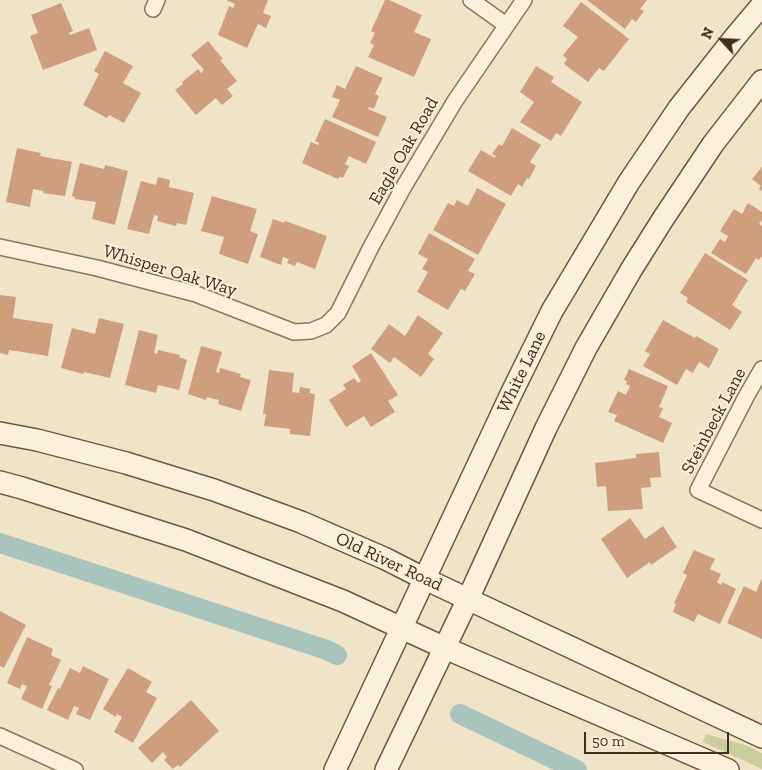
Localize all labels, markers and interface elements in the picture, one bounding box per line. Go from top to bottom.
north arrow [697,15,747,65]
text: N [698,25,718,42]
street label: Eagle Oak Road [365,93,443,209]
street label: Whisper Oak Way [101,240,239,302]
street label: White Lane [493,328,551,416]
street label: Steinbeck Lane [677,364,751,478]
street label: Old River Road [332,528,446,596]
scale bar [587,722,732,754]
text: 50 m [592,732,625,750]

